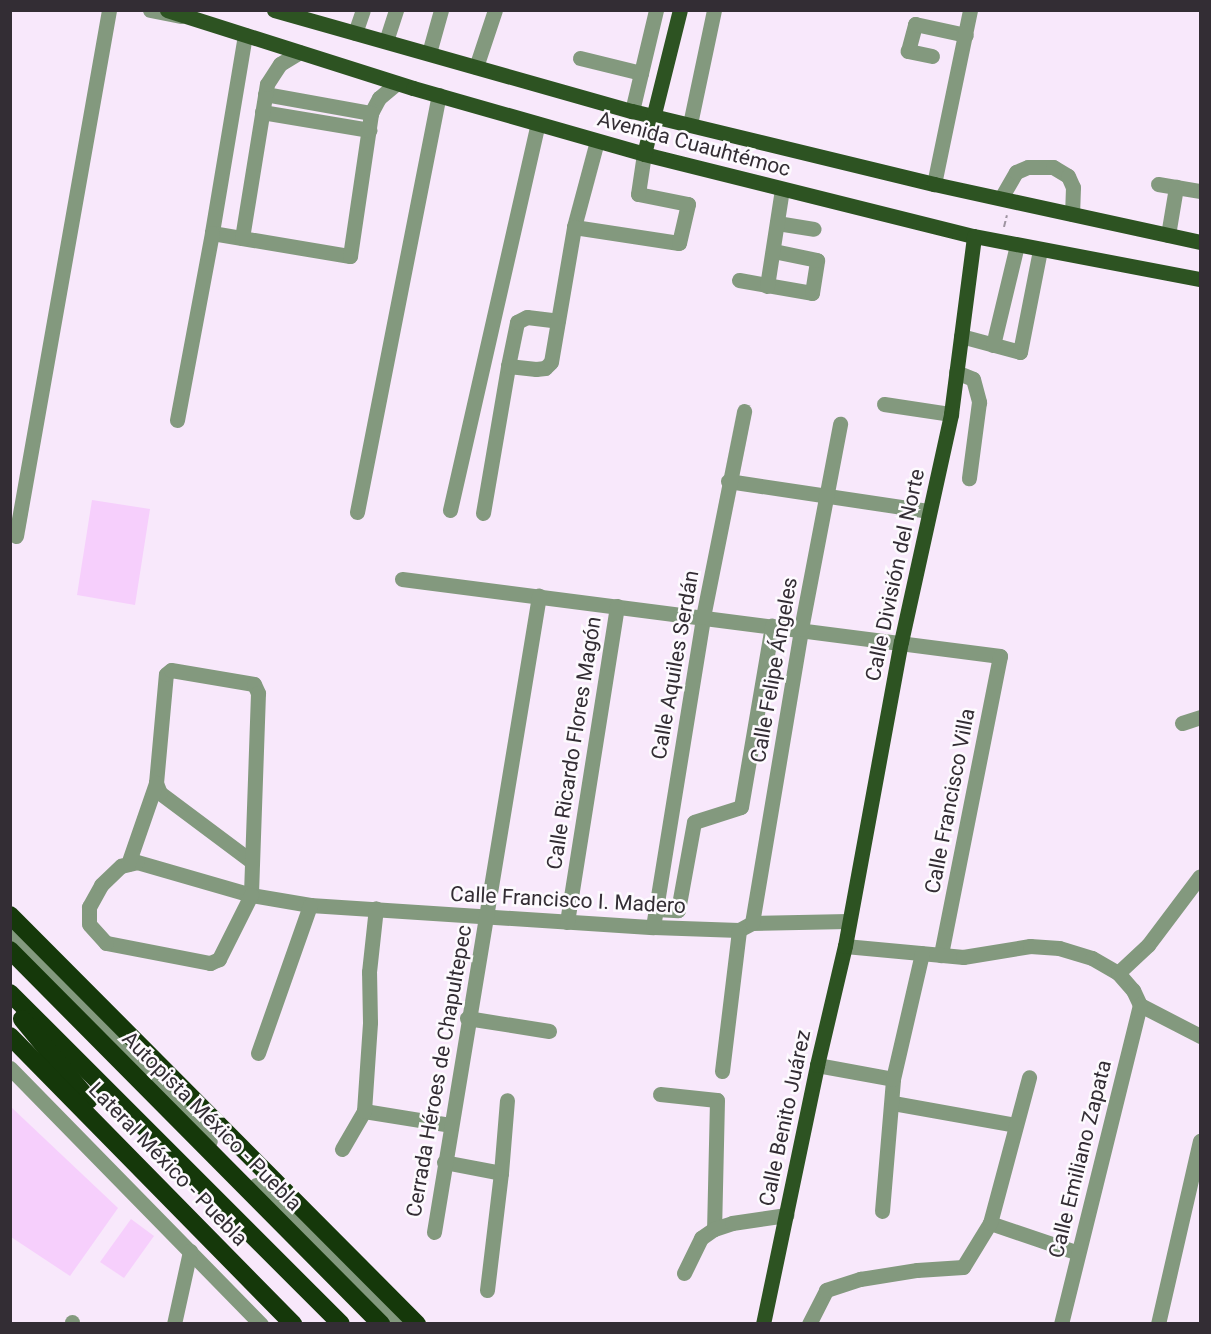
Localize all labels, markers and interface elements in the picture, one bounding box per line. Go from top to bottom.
street label: Avenida Cuauhtémoc [595,106,793,182]
street label: Calle División del Norte [860,467,930,683]
street label: Calle Aquiles Serdán [646,568,704,762]
street label: Calle Felipe Ángeles [745,575,803,765]
street label: Calle Ricardo Flores Magón [542,615,606,871]
street label: Calle Francisco Villa [920,706,980,896]
street label: Calle Francisco I. Madero [450,881,686,919]
street label: Cerrada Héroes de Chapultepec [401,923,477,1219]
street label: Autopista México - Puebla [117,1026,307,1216]
street label: Calle Benito Juárez [754,1028,816,1208]
street label: Calle Emiliano Zapata [1043,1057,1117,1261]
street label: Lateral México - Puebla [83,1077,253,1251]

